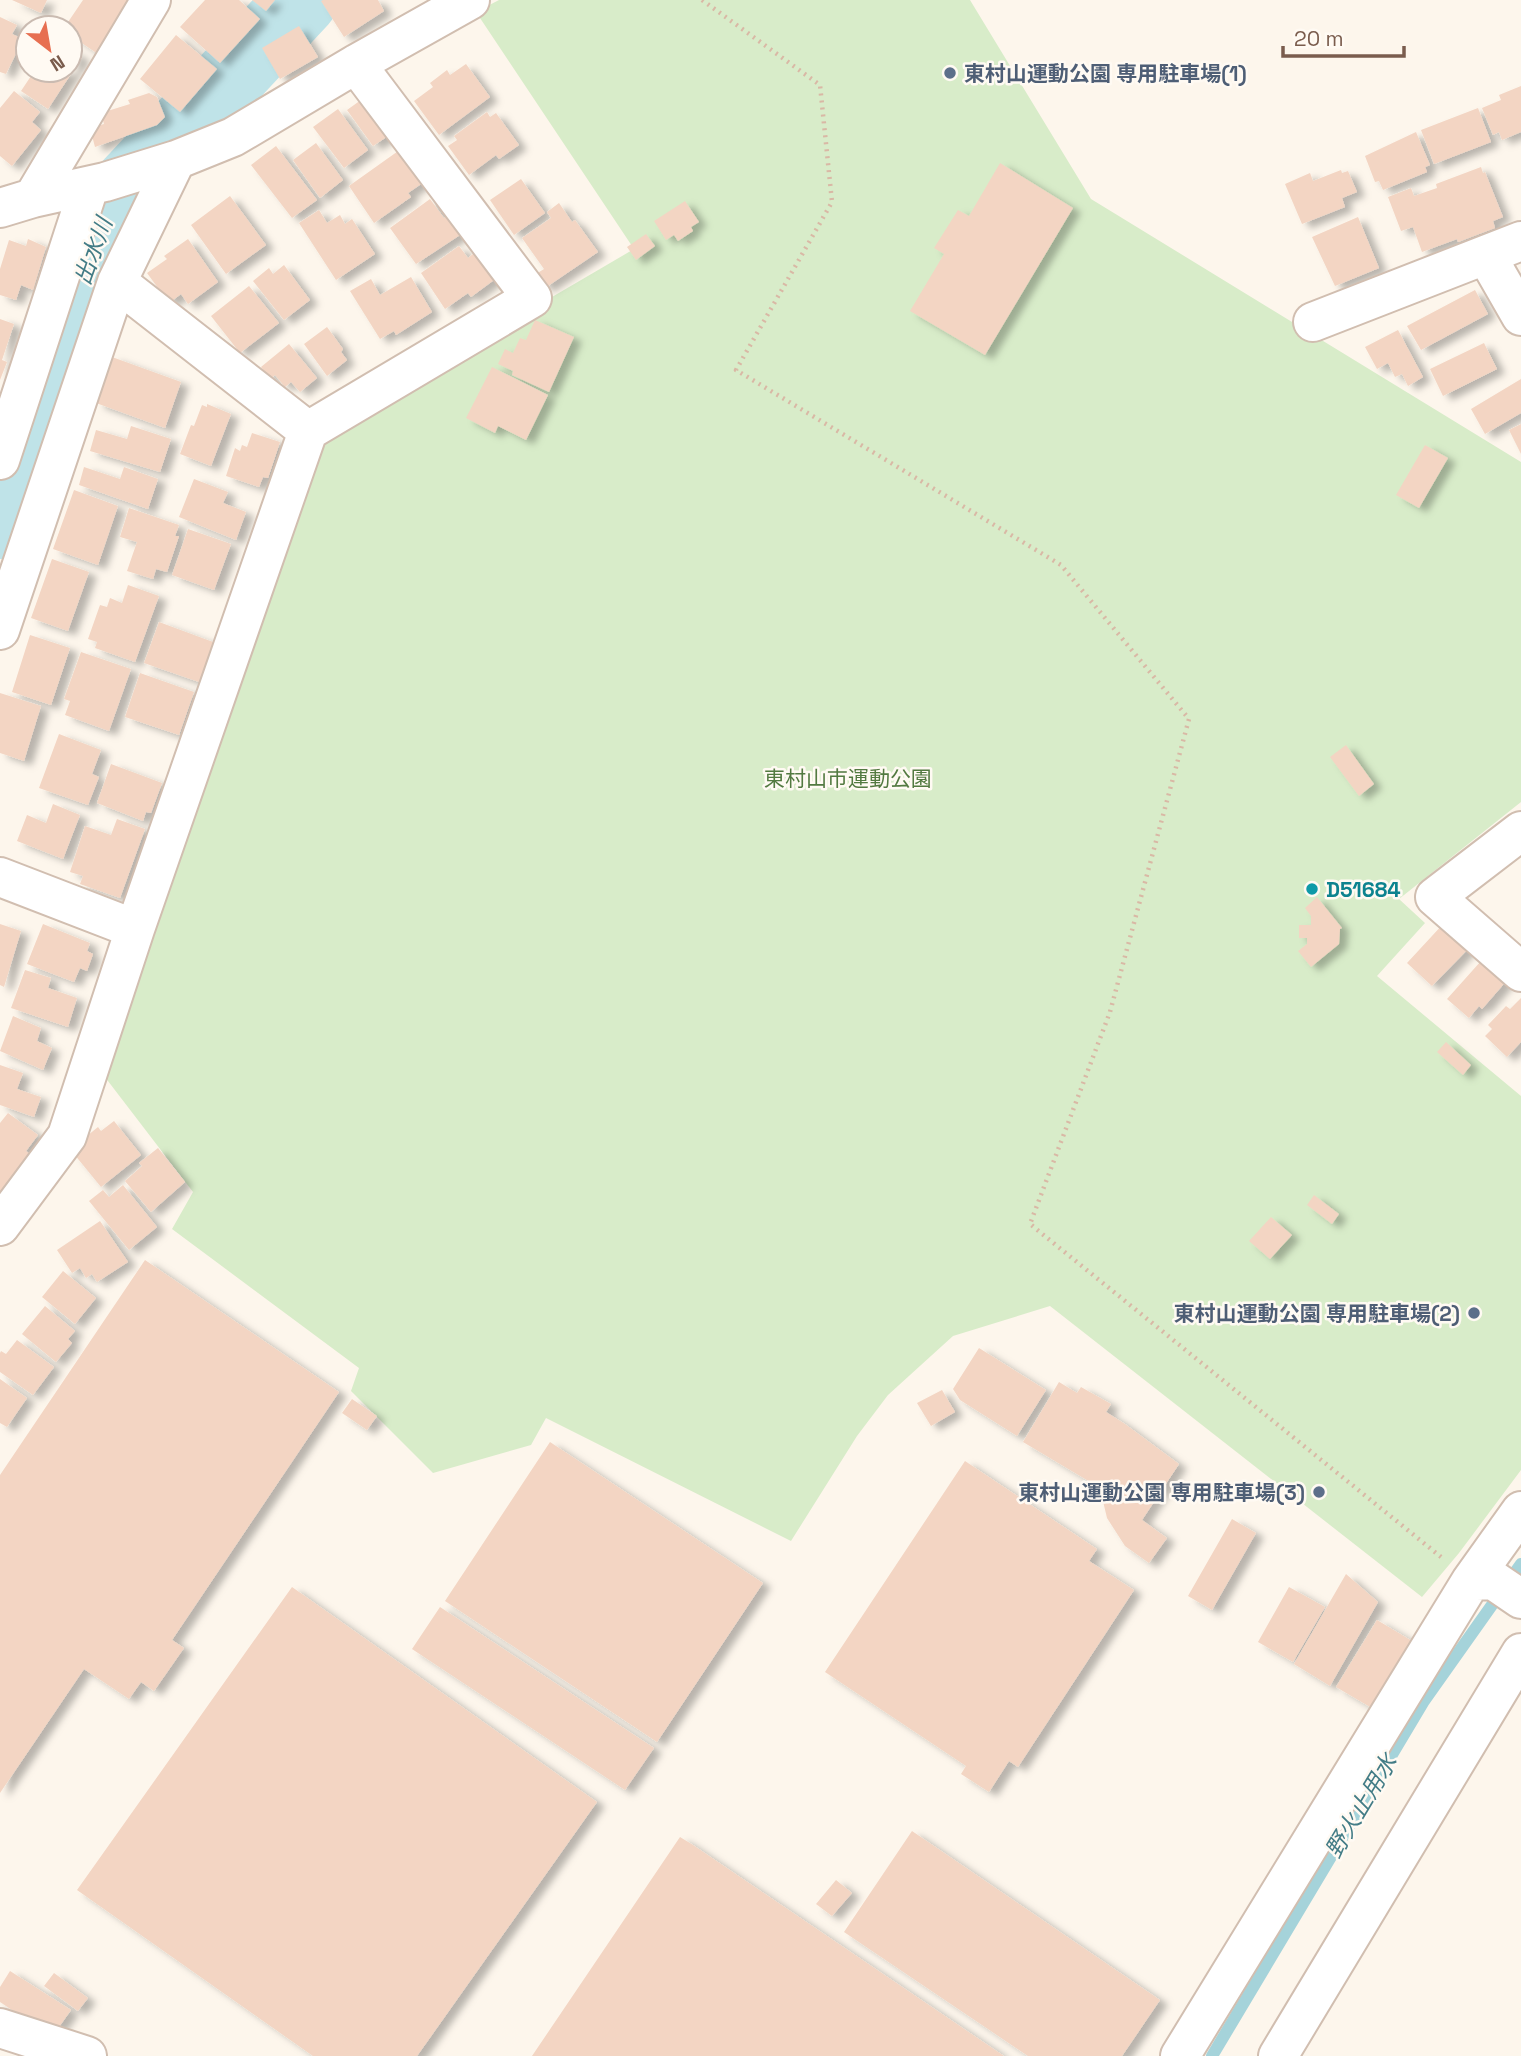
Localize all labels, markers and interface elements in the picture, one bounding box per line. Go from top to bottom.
north arrow [14,14,84,84]
scale bar [1283,14,1404,58]
text: 20 m [1294,25,1344,52]
text: N [46,49,69,77]
place label: 東村山運動公園 専用駐車場(1) [964,60,1247,87]
marker: 東村山運動公園 専用駐車場(1) [942,65,958,81]
water label: 出水川 [67,211,120,289]
park label: 東村山市運動公園 [764,765,932,792]
place label: D51684 [1326,876,1401,903]
marker: D51684 [1304,881,1320,897]
place label: 東村山運動公園 専用駐車場(2) [1174,1300,1460,1327]
marker: 東村山運動公園 専用駐車場(2) [1466,1305,1482,1321]
place label: 東村山運動公園 専用駐車場(3) [1018,1479,1305,1506]
marker: 東村山運動公園 専用駐車場(3) [1311,1484,1327,1500]
water label: 野火止用水 [1319,1746,1405,1863]

